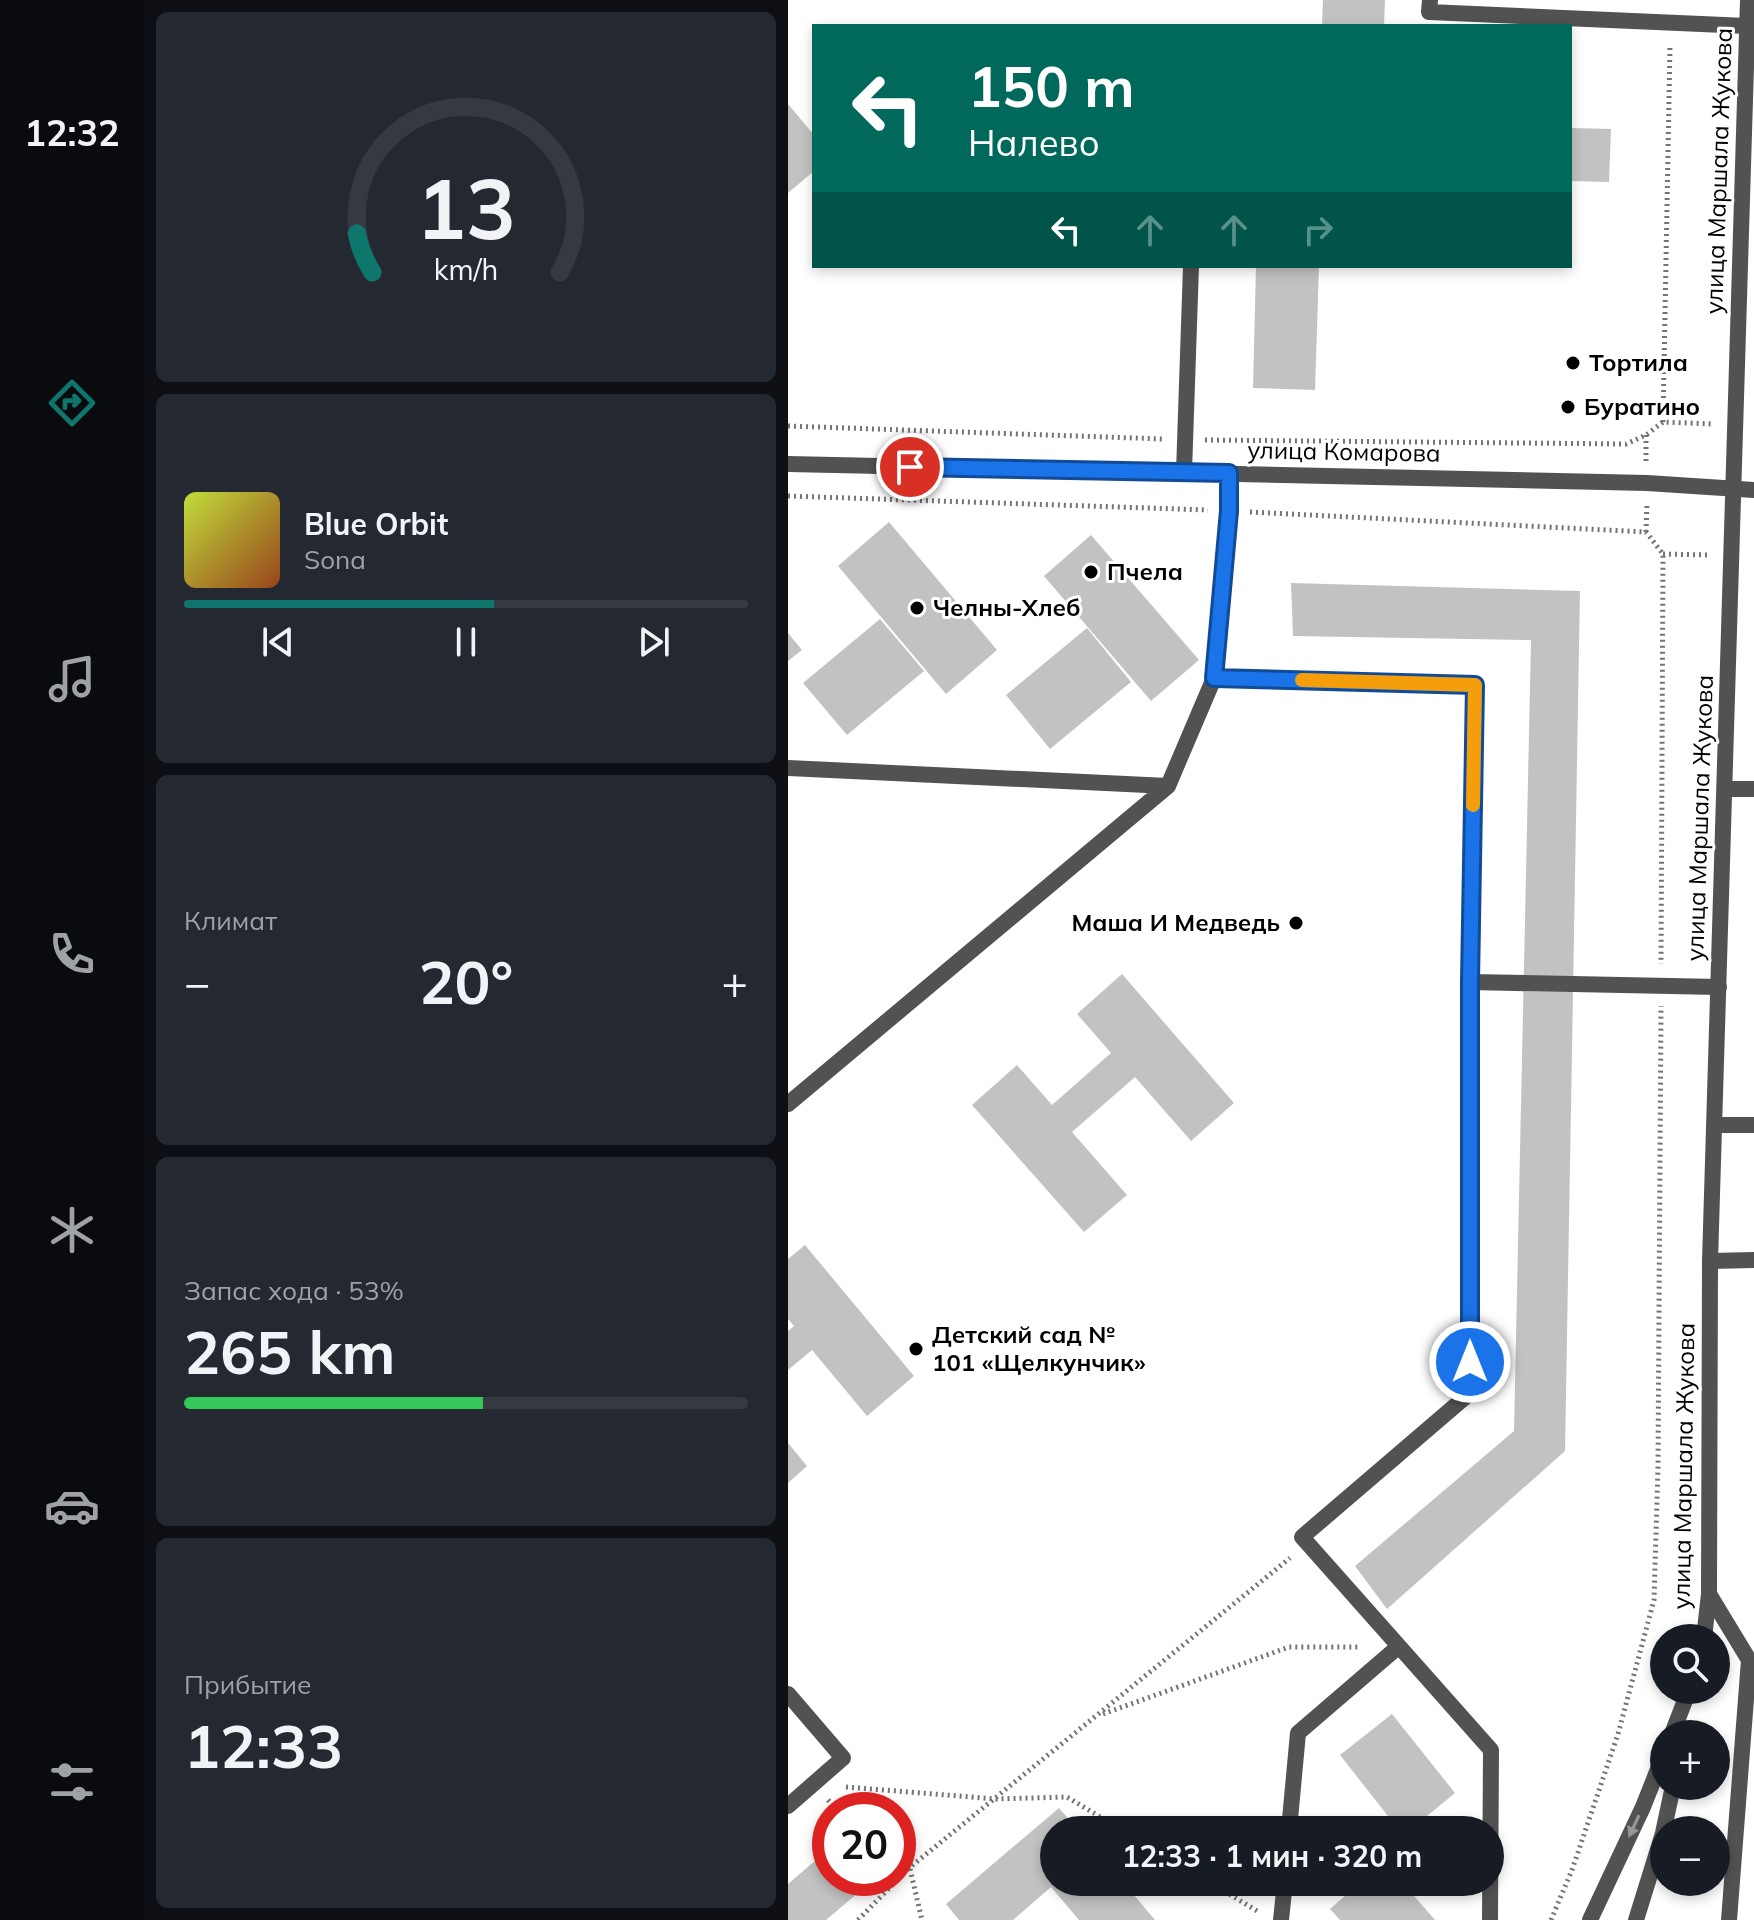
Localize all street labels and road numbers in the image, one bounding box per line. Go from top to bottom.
street label: улица Маршала Жукова [1698,27,1738,315]
street label: улица Комарова [1247,434,1441,468]
street label: улица Маршала Жукова [1679,674,1719,962]
street label: улица Маршала Жукова [1666,1322,1700,1609]

